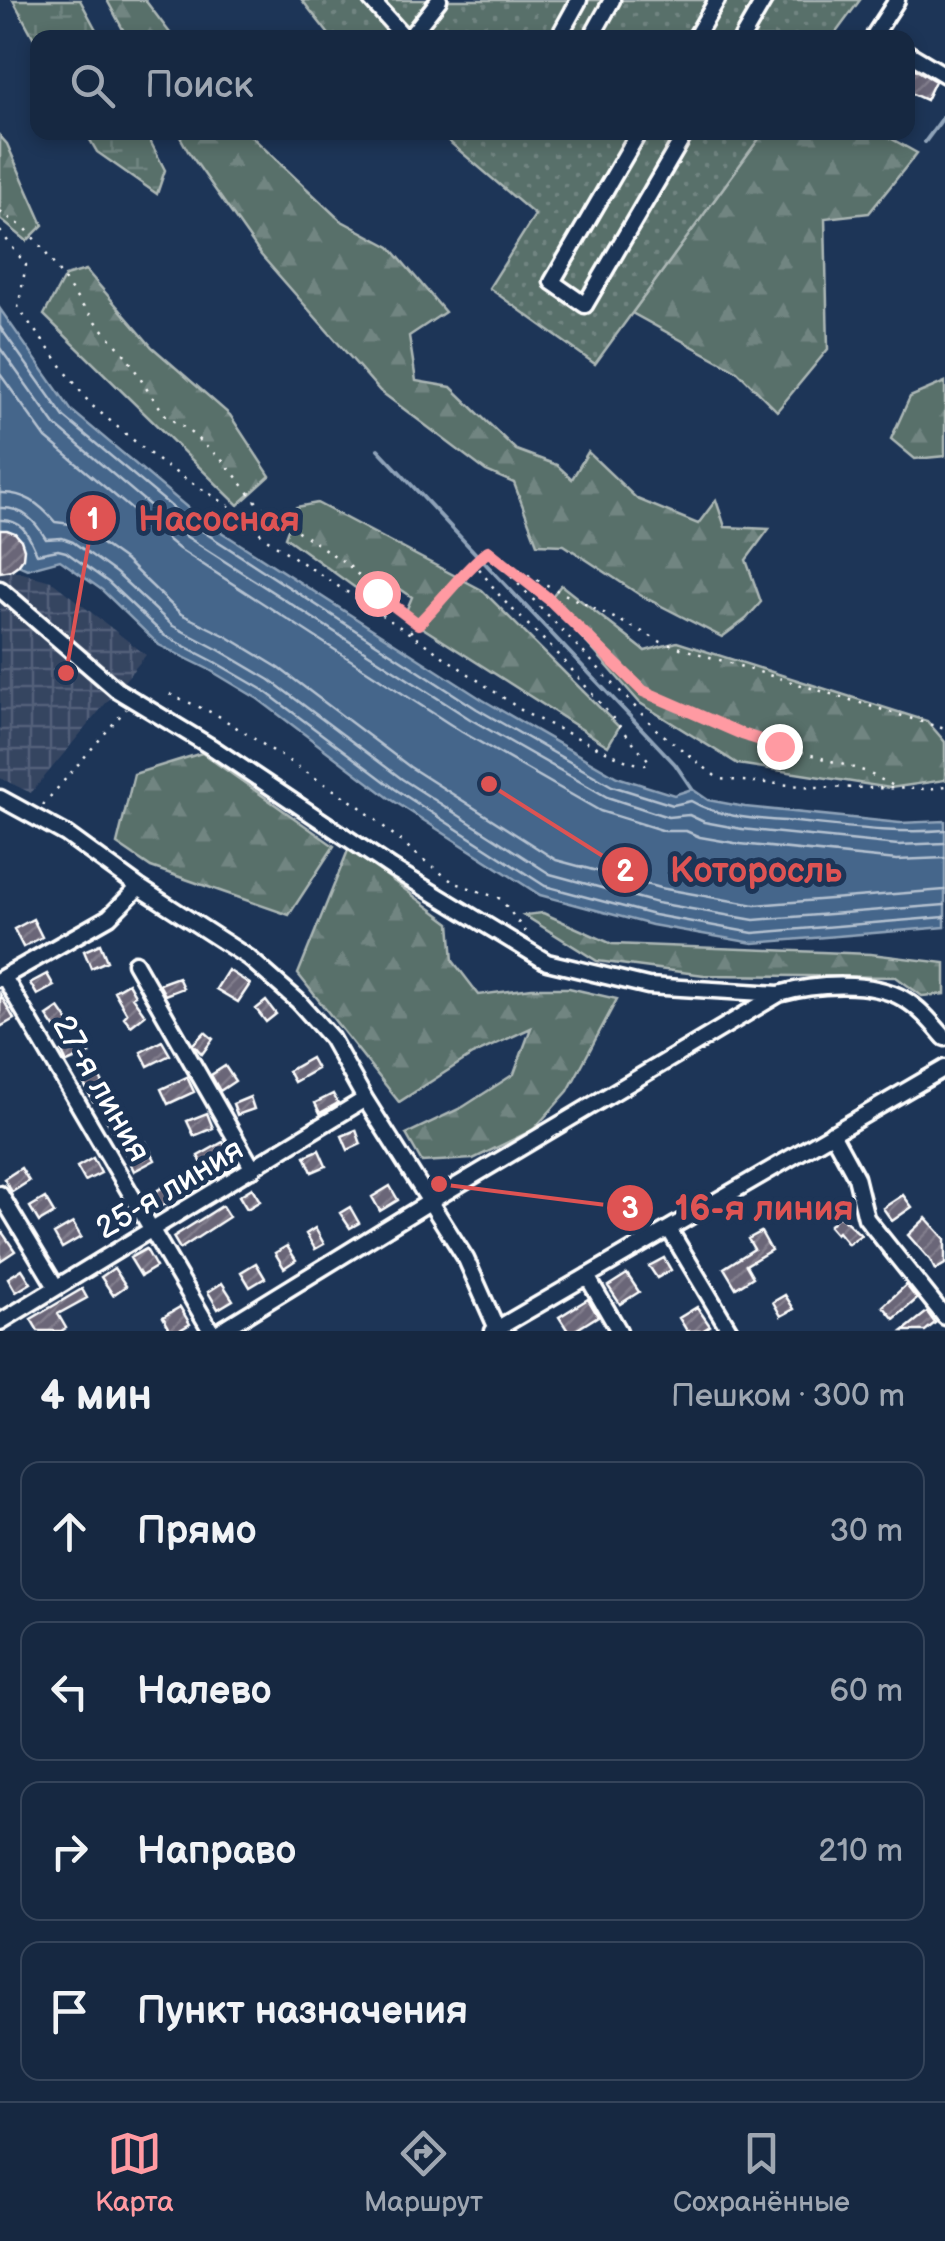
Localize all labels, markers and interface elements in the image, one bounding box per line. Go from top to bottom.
search box [30,30,915,140]
icon: search [65,58,120,113]
text: Поиск [145,63,253,108]
callout: Насосная [68,486,320,551]
text: Насосная [138,499,300,542]
text: 1 [87,502,99,538]
route start [355,571,401,617]
route end [757,724,803,770]
callout: Которосль [600,838,862,903]
text: Которосль [670,850,842,893]
text: 2 [616,854,634,890]
street label: 27-я линия [43,1009,158,1169]
street label: 25-я линия [89,1130,251,1249]
callout: 16-я линия [605,1175,874,1240]
text: 16-я линия [674,1188,854,1231]
text: 3 [621,1191,639,1227]
text: 4 мин [40,1371,152,1422]
text: Пешком · 300 m [671,1377,905,1416]
icon: ahead [42,1504,97,1559]
text: Прямо [137,1509,256,1554]
text: 30 m [829,1512,903,1551]
icon: left [42,1664,97,1719]
text: Налево [137,1669,272,1714]
text: 60 m [830,1672,903,1711]
icon: right [42,1824,97,1879]
text: Направо [137,1829,296,1874]
text: 210 m [818,1832,903,1871]
icon: arrive [42,1984,97,2039]
text: Пункт назначения [137,1989,468,2034]
tab: Карта [95,2126,174,2219]
tab: Маршрут [364,2126,483,2219]
tab: Сохранённые [673,2126,850,2219]

